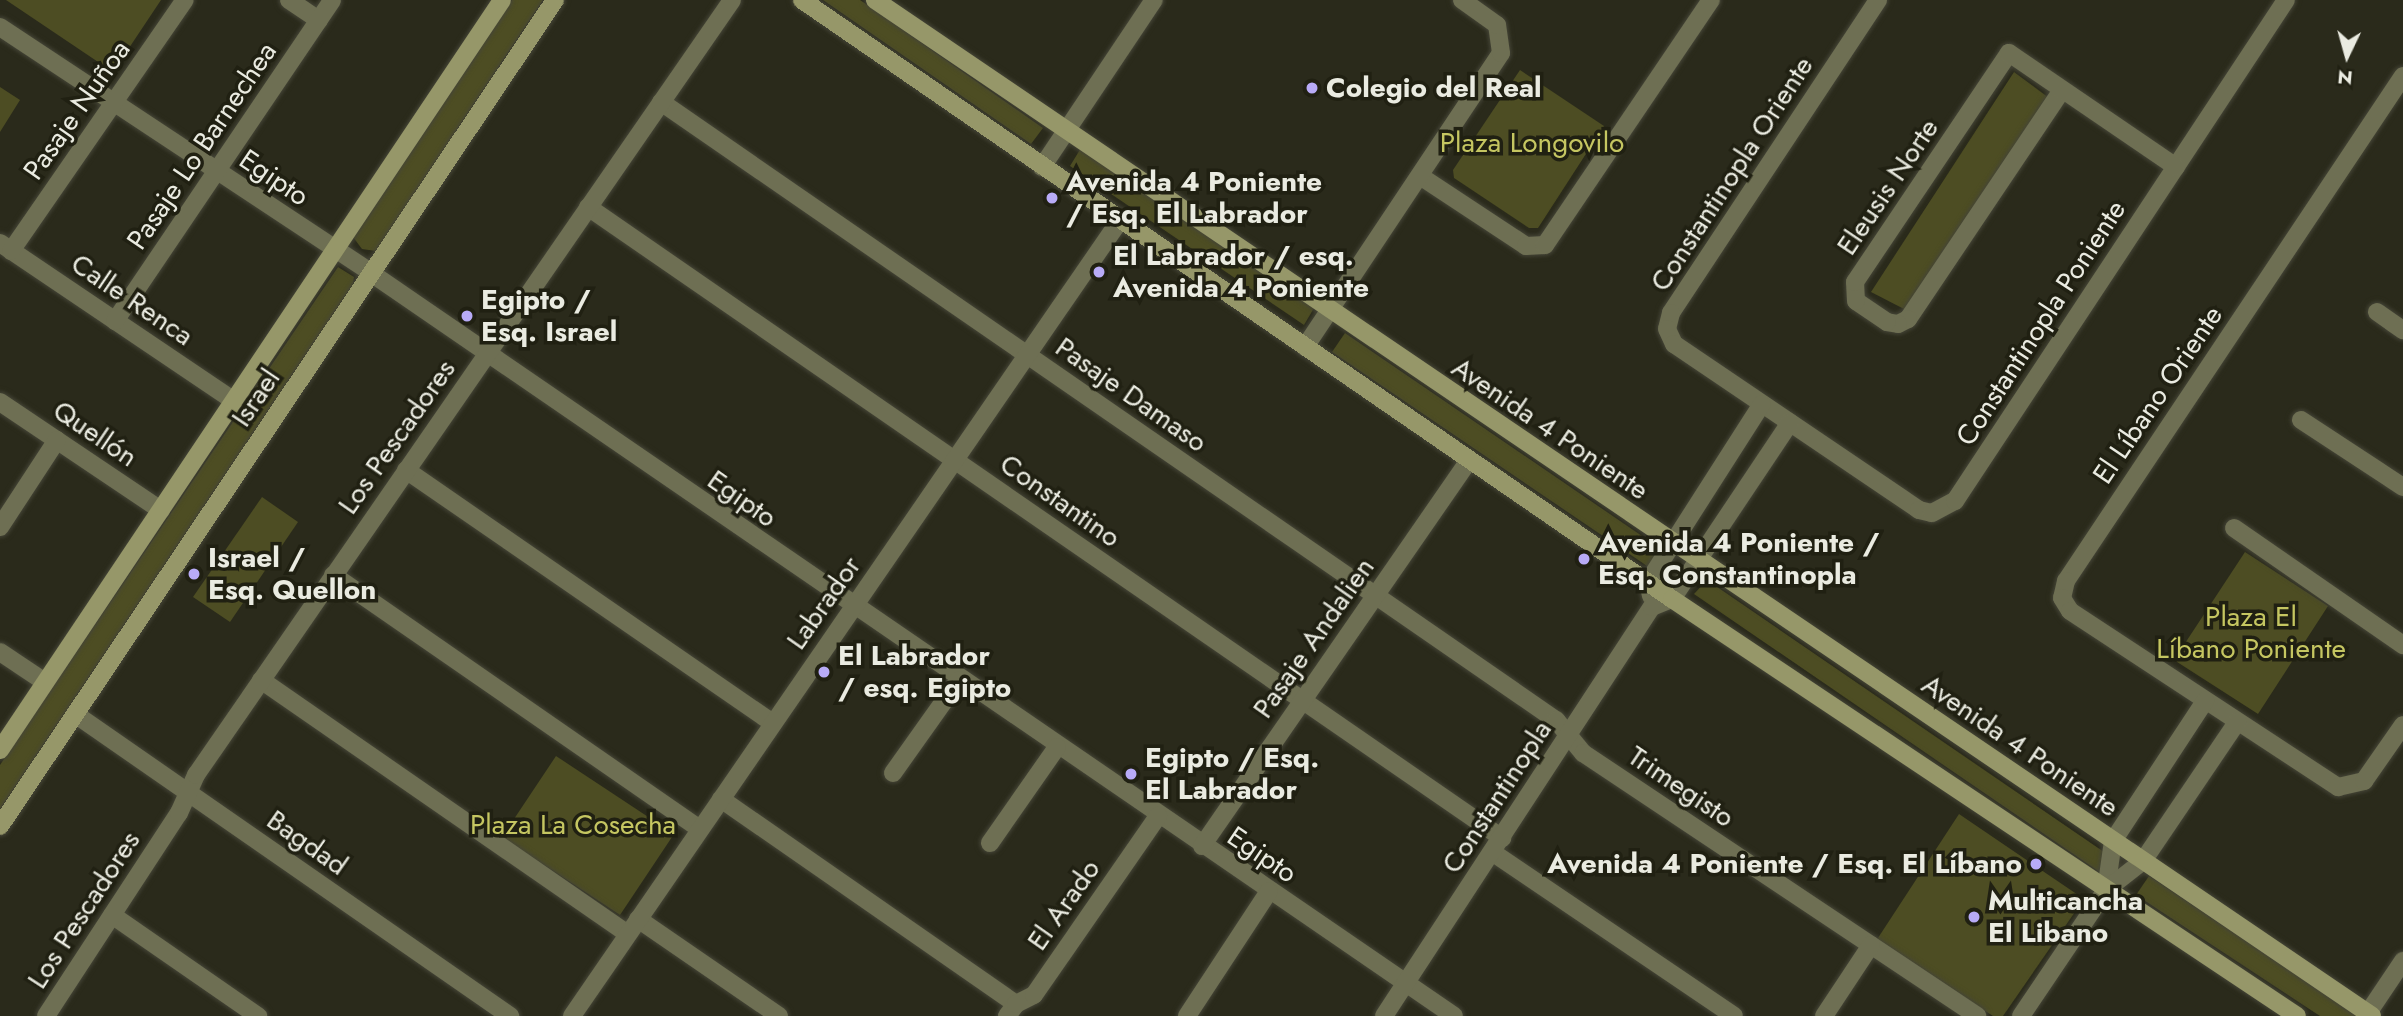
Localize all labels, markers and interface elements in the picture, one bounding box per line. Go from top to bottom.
north arrow [2312,21,2382,91]
street label: Pasaje Nuñoa [17,34,137,186]
street label: Pasaje Lo Barnechea [120,36,284,256]
street label: Constantinopla Oriente [1644,50,1820,298]
text: N [2336,63,2354,92]
place label: Colegio del Real [1326,71,1542,105]
marker: Colegio del Real [1304,80,1320,96]
street label: Eleusis Norte [1830,113,1946,261]
park label: Plaza Longovilo [1440,126,1624,160]
street label: Egipto [233,143,315,213]
place label: Avenida 4 Poniente / Esq. El Labrador [1066,165,1322,231]
marker: Avenida 4 Poniente / Esq. El Labrador [1044,190,1060,206]
street label: Constantinopla Poniente [1949,194,2133,452]
place label: El Labrador / esq. Avenida 4 Poniente [1113,239,1369,305]
street label: Calle Renca [65,247,199,353]
marker: El Labrador / esq. Avenida 4 Poniente [1091,264,1107,280]
place label: Egipto / Esq. Israel [481,283,617,349]
street label: El Líbano Oriente [2086,300,2230,490]
marker: Egipto / Esq. Israel [459,308,475,324]
street label: Pasaje Damaso [1049,330,1213,460]
street label: Avenida 4 Poniente [1445,351,1655,507]
street label: Los Pescadores [331,353,463,521]
street label: Israel [225,363,287,433]
street label: Quellón [47,394,143,474]
street label: Constantino [993,447,1127,555]
street label: Egipto [701,463,783,535]
place label: Avenida 4 Poniente / Esq. Constantinopla [1598,526,1880,592]
place label: Israel / Esq. Quellon [208,541,376,607]
street label: Labrador [780,550,868,656]
street label: Pasaje Andalien [1246,551,1382,725]
marker: Avenida 4 Poniente / Esq. Constantinopla [1576,551,1592,567]
marker: Israel / Esq. Quellon [186,566,202,582]
park label: Plaza El Líbano Poniente [2156,600,2346,666]
place label: El Labrador / esq. Egipto [838,639,1011,705]
marker: El Labrador / esq. Egipto [816,664,832,680]
street label: Avenida 4 Poniente [1915,668,2125,824]
street label: Constantinopla [1435,714,1559,880]
street label: Trimegisto [1622,739,1740,835]
place label: Egipto / Esq. El Labrador [1145,741,1319,807]
marker: Egipto / Esq. El Labrador [1123,766,1139,782]
street label: Bagdad [260,803,354,883]
park label: Plaza La Cosecha [470,808,676,842]
street label: Egipto [1221,820,1303,890]
street label: Los Pescadores [21,825,147,995]
place label: Avenida 4 Poniente / Esq. El Líbano [1547,847,2022,881]
street label: El Arado [1021,853,1107,957]
marker: Avenida 4 Poniente / Esq. El Líbano [2028,856,2044,872]
place label: Multicancha El Libano [1988,884,2143,950]
marker: Multicancha El Libano [1966,909,1982,925]

